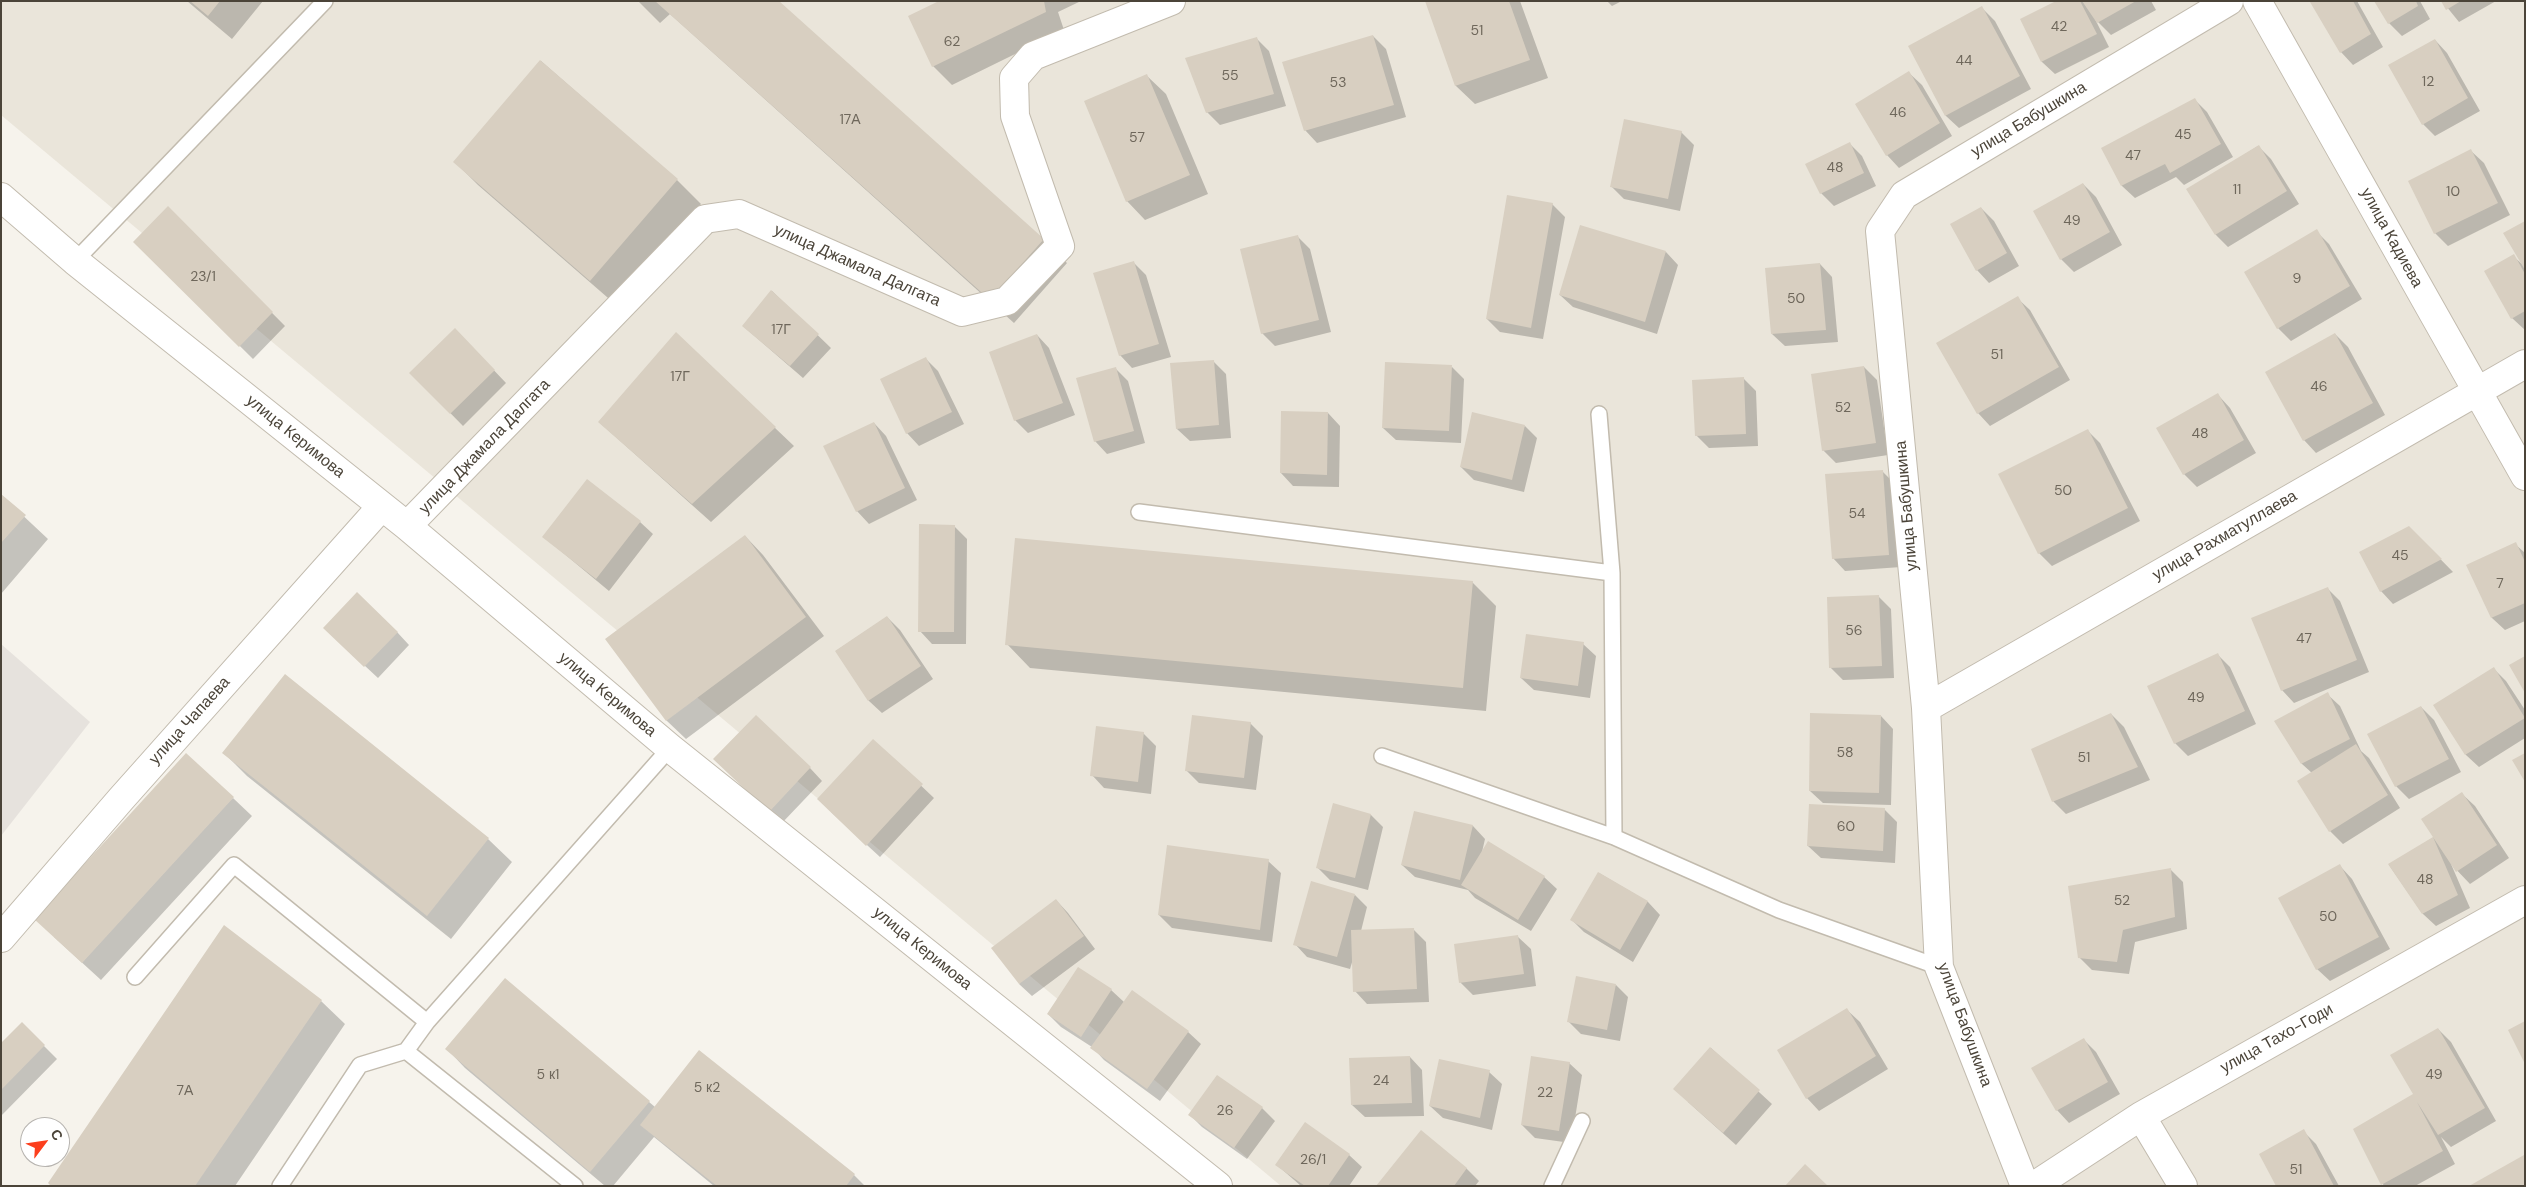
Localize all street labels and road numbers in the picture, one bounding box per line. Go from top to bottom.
street label: улица Бабушкина [1968,78,2090,162]
street label: улица Кадиева [2356,185,2426,291]
street label: улица Джамала Далгата [771,221,943,311]
street label: улица Джамала Далгата [416,376,554,518]
street label: улица Керимова [242,391,348,483]
street label: улица Бабушкина [1892,440,1922,572]
street label: улица Рахматуллаева [2149,487,2301,585]
street label: улица Керимова [554,649,660,741]
street label: улица Чапаева [146,673,234,769]
street label: улица Керимова [869,903,975,995]
street label: улица Бабушкина [1933,960,1995,1090]
street label: улица Тахо-Годи [2217,1000,2337,1078]

